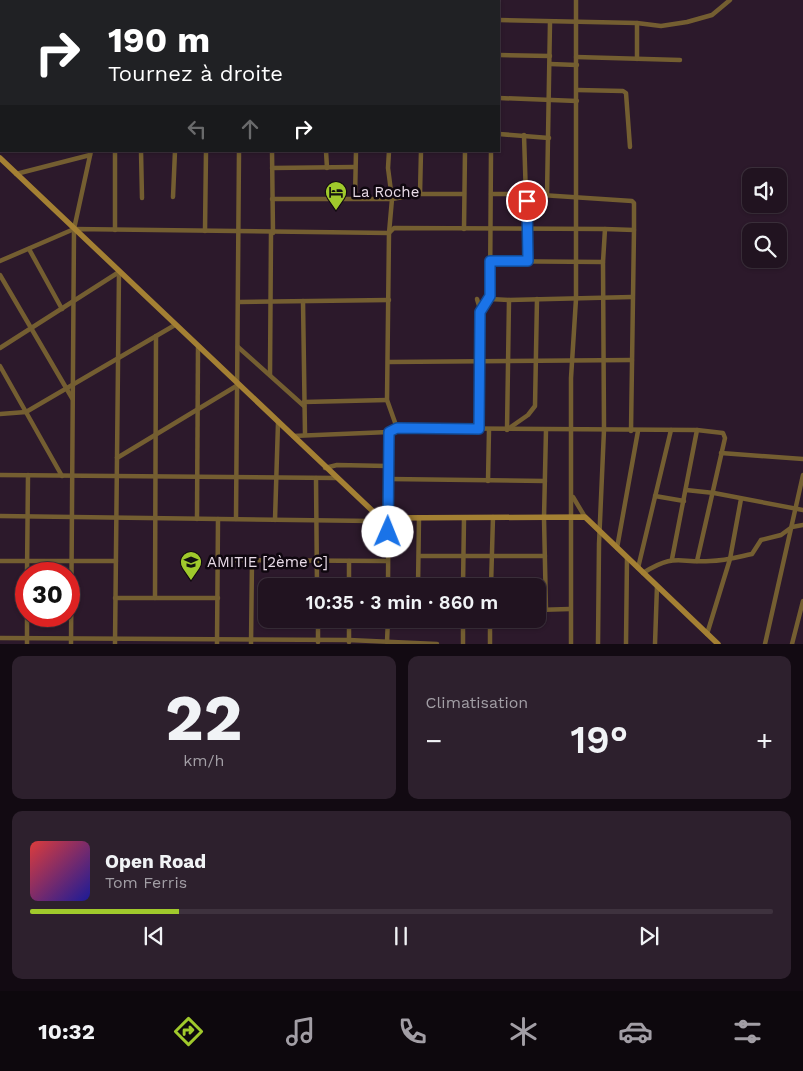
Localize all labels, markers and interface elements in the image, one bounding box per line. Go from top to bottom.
text: 190 m [108,19,210,61]
icon: right [25,20,90,85]
text: Tournez à droite [108,61,283,86]
icon: left [183,115,211,143]
icon: ahead [236,115,264,143]
icon: right [289,115,317,143]
map controls [742,168,787,268]
button: sound [742,168,787,213]
hotel icon: La Roche [324,180,348,211]
pin [506,180,548,222]
place label: La Roche [352,183,419,201]
icon: arrive [513,187,541,215]
button: search [742,223,787,268]
position arrow [361,505,413,557]
school or university icon: AMITIE [2ème C] [179,550,203,581]
place label: AMITIE [2ème C] [207,553,328,571]
speed limit sign: 30 [15,562,80,627]
text: 10:35 · 3 min · 860 m [306,591,498,614]
text: 22 [165,680,242,756]
text: Climatisation [426,693,528,712]
text: 19° [570,718,628,762]
text: − [426,724,442,757]
text: + [756,724,773,757]
text: km/h [183,751,224,770]
text: Open Road [105,850,206,873]
text: Tom Ferris [105,873,187,892]
icon: previous [140,922,168,950]
icon: pause [387,922,415,950]
icon: next [635,922,663,950]
icon: directions [171,1014,206,1049]
icon: music [283,1014,318,1049]
icon: phone [395,1014,430,1049]
icon: climate [506,1014,541,1049]
icon: car [618,1014,653,1049]
icon: filters [730,1014,765,1049]
text: 10:32 [38,1019,95,1044]

